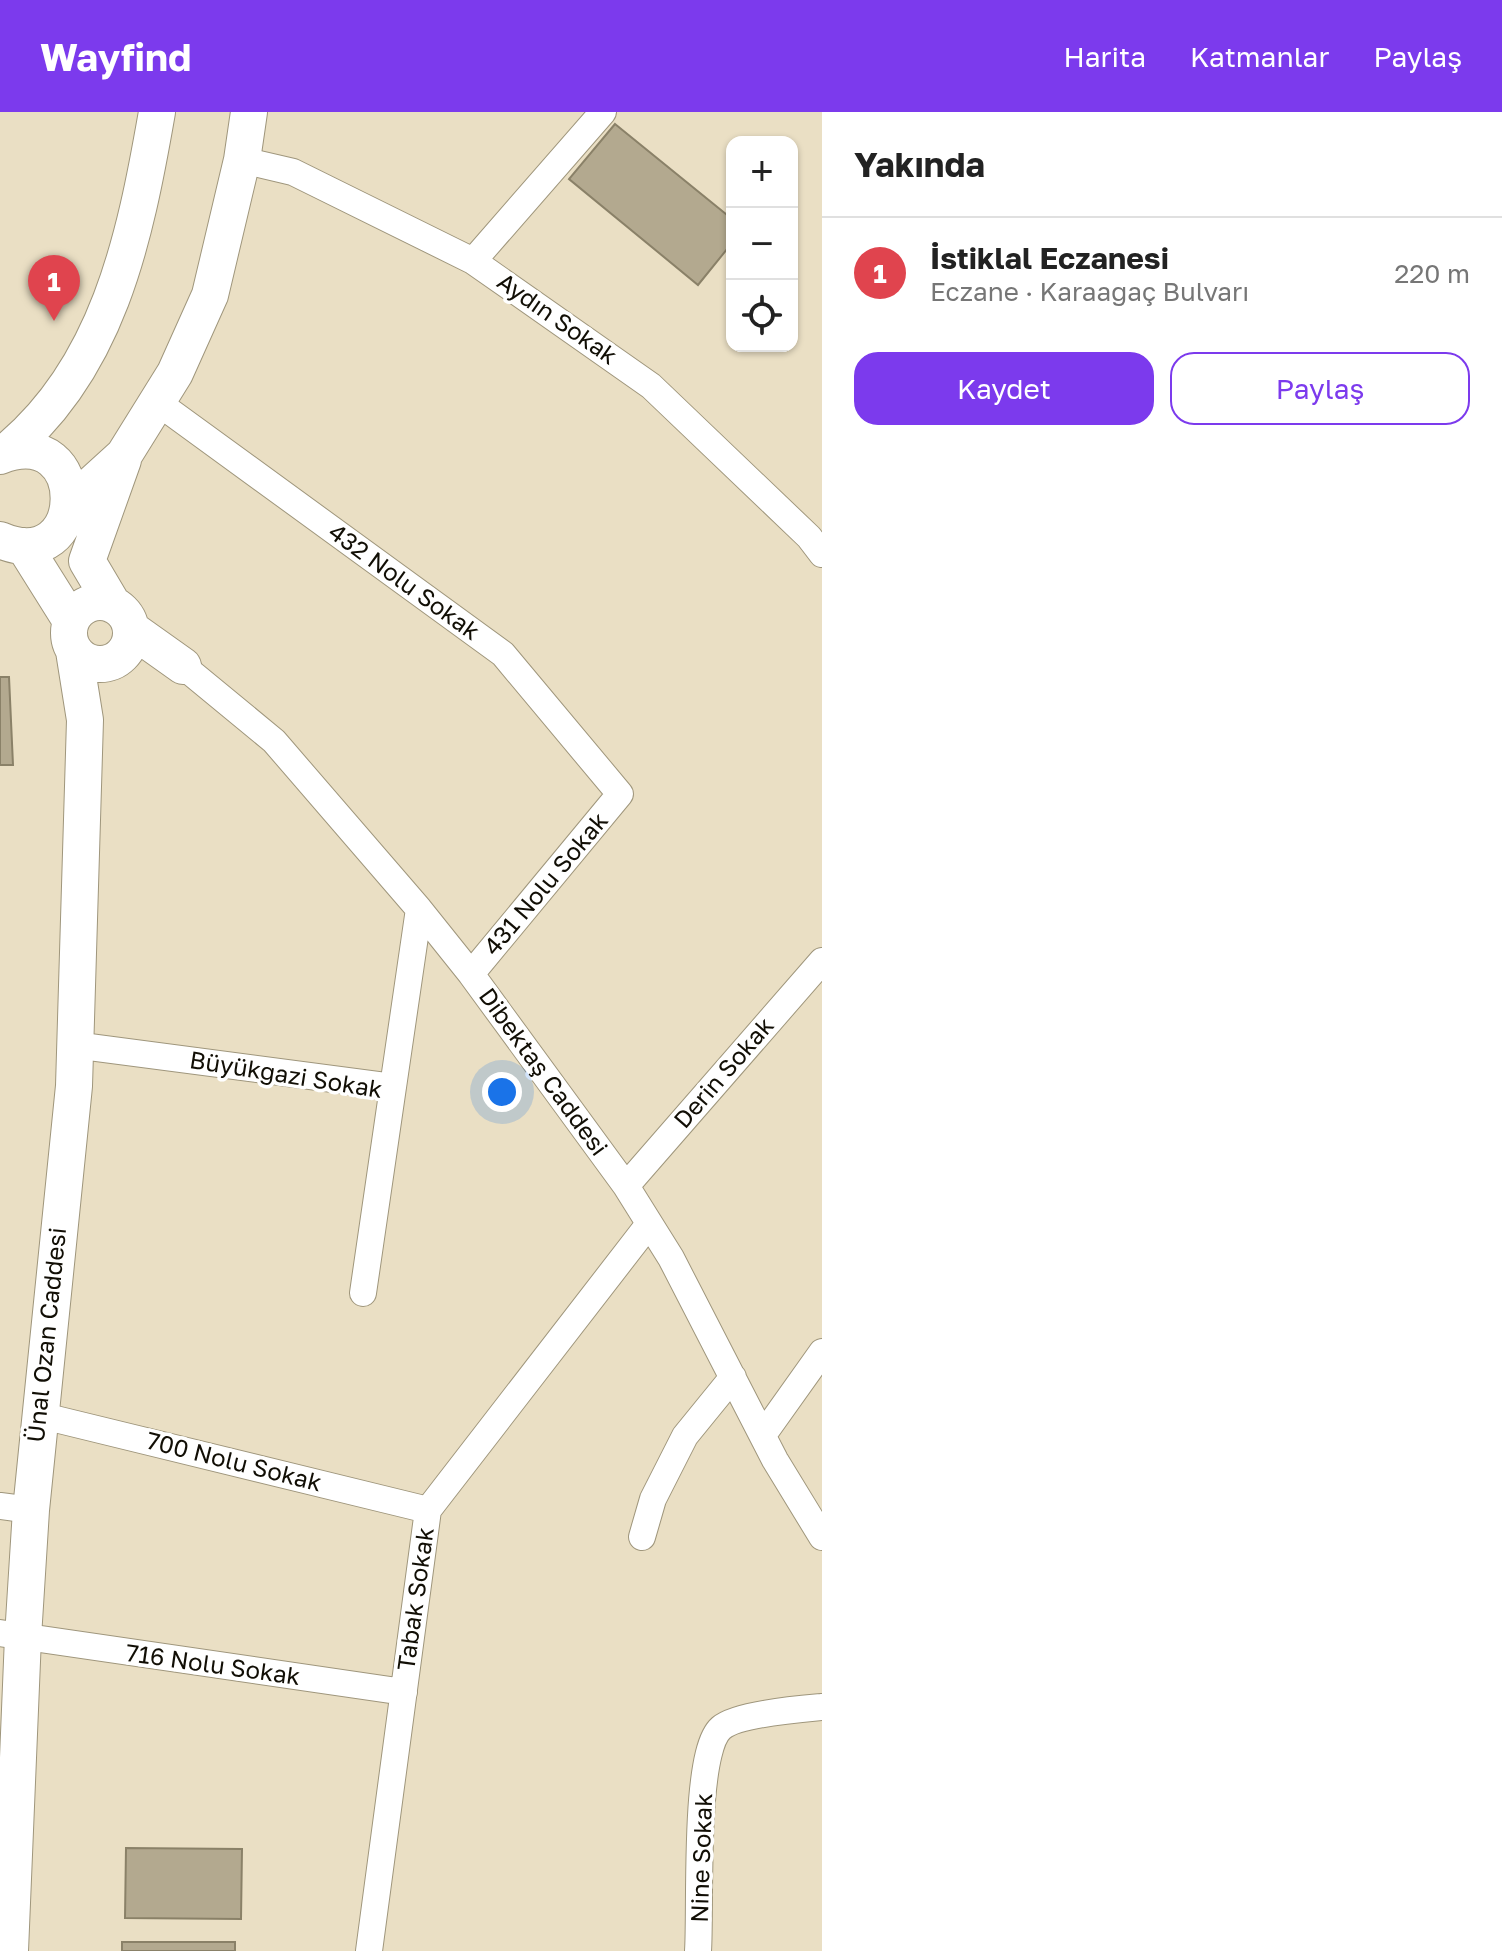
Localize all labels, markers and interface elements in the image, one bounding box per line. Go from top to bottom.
text: Wayfind [40,34,191,79]
text: Harita [1064,40,1146,73]
text: Katmanlar [1190,40,1329,73]
text: Paylaş [1373,40,1462,73]
map controls [726,136,798,352]
button: + [726,136,798,208]
text: Yakında [854,144,985,184]
button: − [726,208,798,280]
text: İstiklal Eczanesi [930,240,1169,276]
pin: 1 [28,255,80,321]
text: 1 [873,258,887,289]
text: 220 m [1394,258,1470,289]
street label: Aydın Sokak [492,266,623,370]
text: Eczane · Karaağaç Bulvarı [930,276,1249,307]
button: locate [726,280,798,352]
button: Kaydet [854,352,1154,425]
button: Paylaş [1170,352,1470,425]
street label: 432 Nolu Sokak [324,516,486,645]
street label: 431 Nolu Sokak [477,806,613,960]
street label: Dibektaş Caddesi [474,982,615,1161]
street label: Derin Sokak [667,1011,779,1133]
street label: Büyükgazi Sokak [188,1044,385,1103]
your location [482,1072,522,1112]
street label: Ünal Ozan Caddesi [20,1226,71,1444]
street label: 700 Nolu Sokak [144,1425,325,1496]
street label: Tabak Sokak [390,1525,439,1672]
street label: 716 Nolu Sokak [124,1637,302,1690]
street label: Nine Sokak [684,1793,717,1923]

